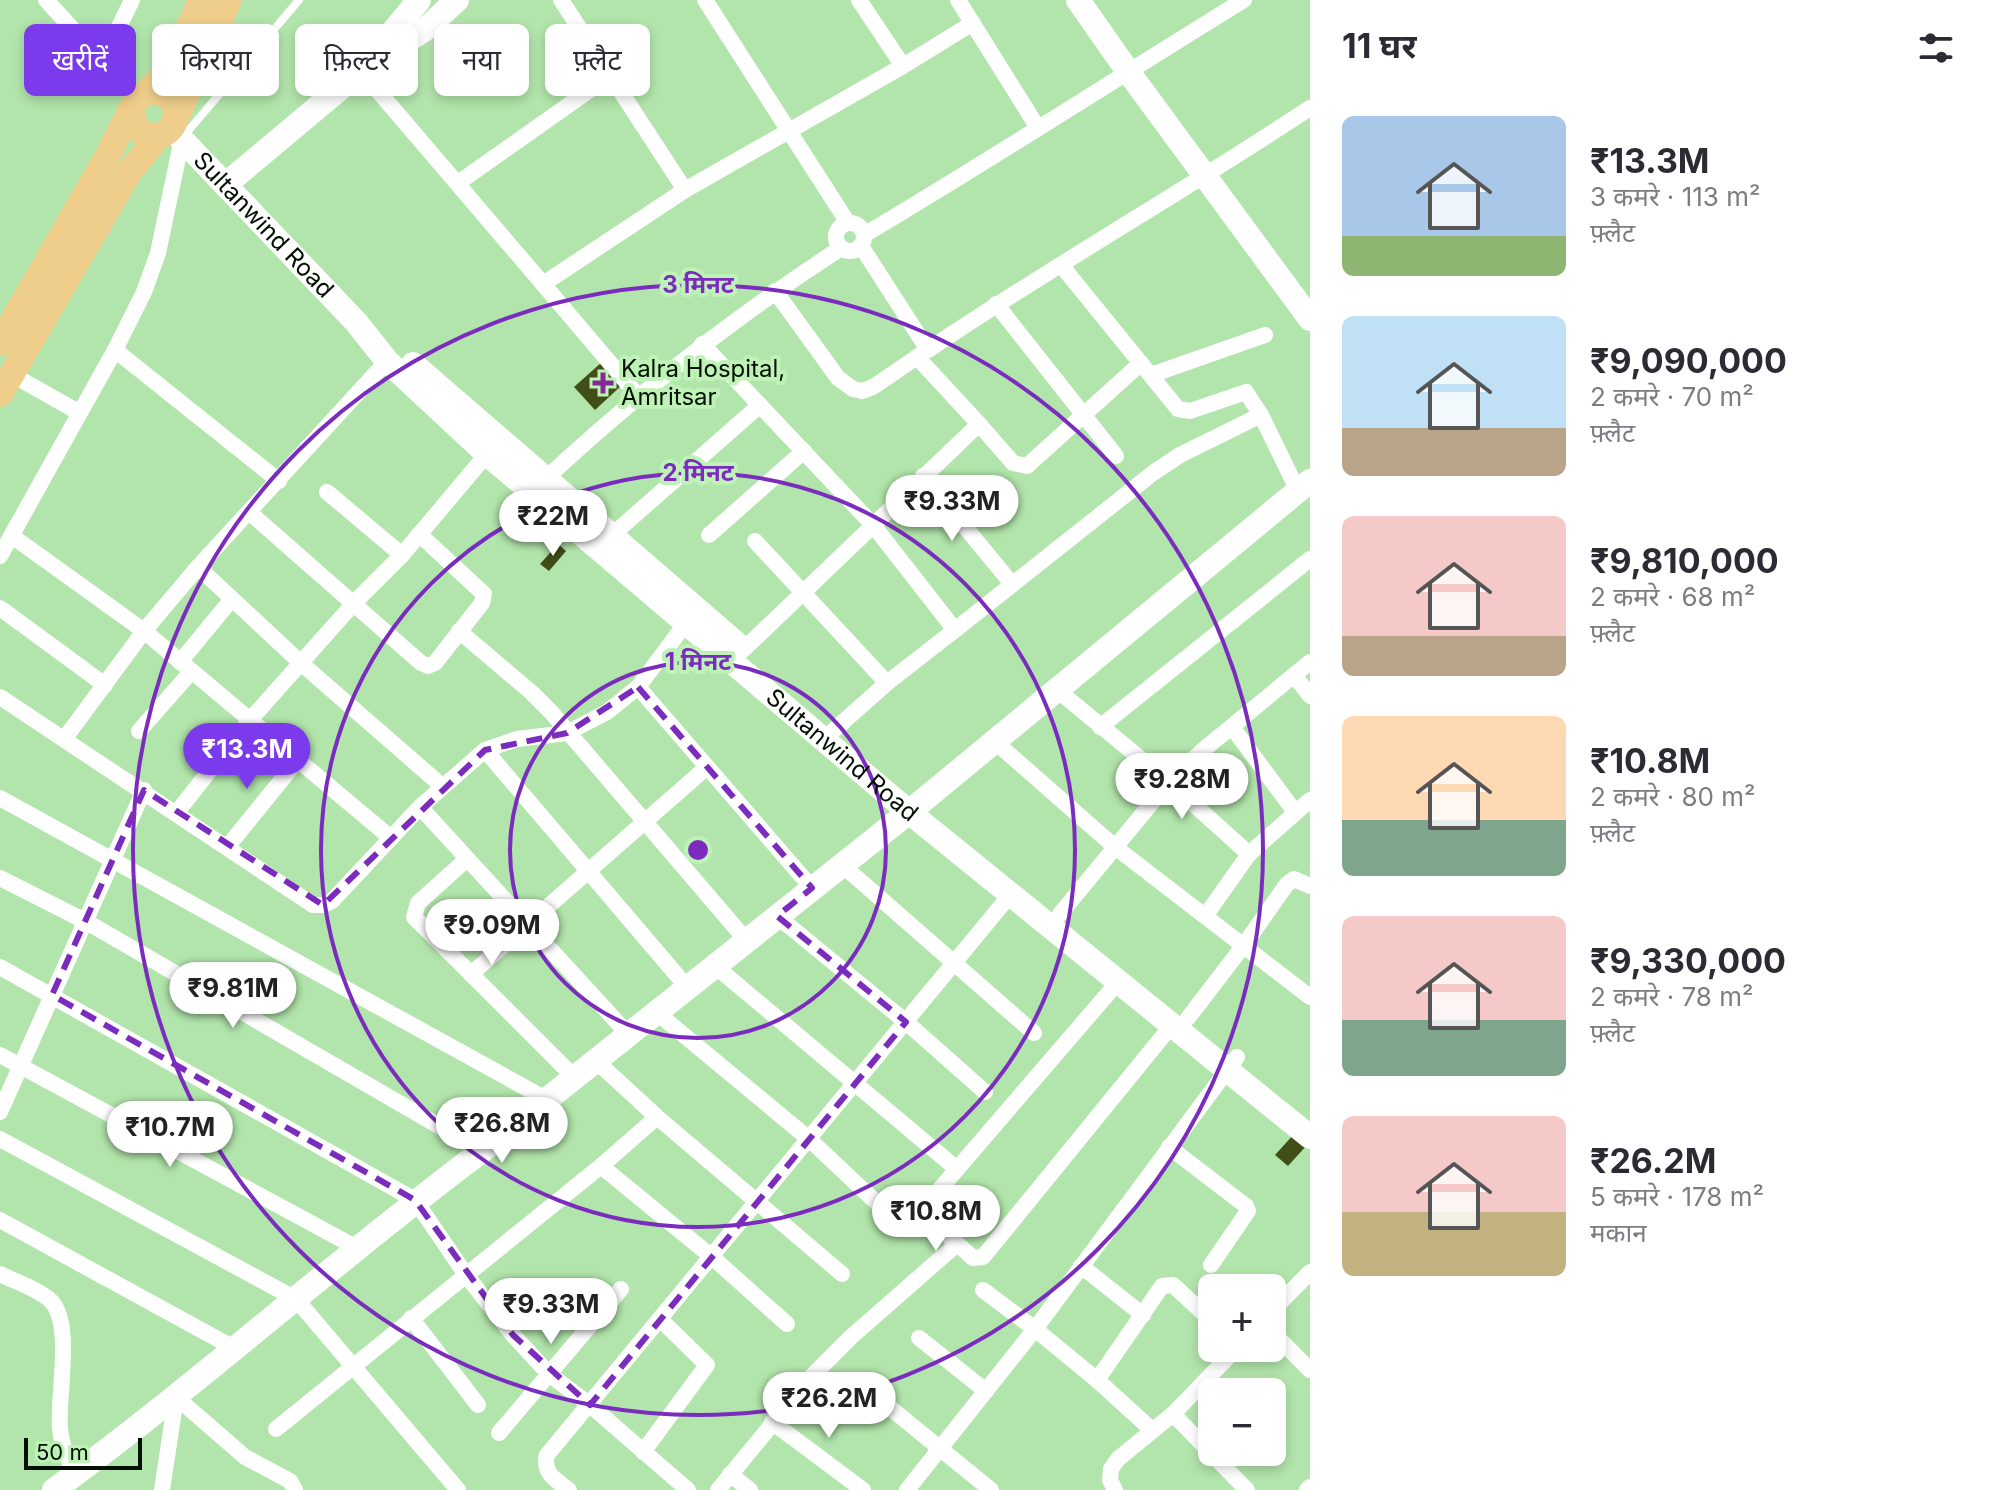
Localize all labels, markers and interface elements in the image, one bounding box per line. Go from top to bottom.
chip: खरीदें [24,24,136,96]
chip: किराया [152,24,279,96]
chip: फ़िल्टर [295,24,418,96]
chip: नया [434,24,529,96]
chip: फ़्लैट [545,24,650,96]
text: 11 घर [1342,25,1416,66]
icon: filters [1914,26,1958,70]
text: ₹13.3M [1590,140,1710,181]
street label: Sultanwind Road [188,146,340,304]
icon: home [1406,148,1502,244]
text: 3 कमरे · 113 m² [1590,181,1760,212]
text: फ़्लैट [1590,217,1635,248]
text: 3 मिनट [662,270,735,299]
text: ₹9,090,000 [1590,340,1787,381]
icon: home [1406,348,1502,444]
place label: Kalra Hospital, Amritsar [621,354,785,411]
marker: Kalra Hospital, Amritsar [592,372,614,394]
text: 2 कमरे · 70 m² [1590,381,1754,412]
text: फ़्लैट [1590,417,1635,448]
text: 2 मिनट [662,458,735,487]
pin: ₹9.33M [887,475,1017,543]
text: ₹9.33M [904,485,1000,516]
pin: ₹22M [506,490,600,558]
text: ₹22M [517,500,589,531]
text: ₹9,810,000 [1590,540,1779,581]
icon: home [1406,548,1502,644]
text: 2 कमरे · 68 m² [1590,581,1755,612]
text: फ़्लैट [1590,617,1635,648]
text: 1 मिनट [665,647,732,676]
street label: Sultanwind Road [760,682,924,828]
pin: ₹13.3M [182,723,312,791]
text: ₹13.3M [201,733,293,764]
text: ₹10.8M [1590,740,1710,781]
icon: home [1406,748,1502,844]
pin: ₹9.28M [1117,753,1247,821]
text: ₹9.28M [1133,763,1231,794]
text: 2 कमरे · 80 m² [1590,781,1756,812]
text: फ़्लैट [1590,817,1635,848]
centre of rings [684,836,712,864]
pin: ₹9.09M [427,899,557,967]
text: ₹9.09M [443,909,541,940]
text: ₹9,330,000 [1590,940,1786,981]
icon: home [1406,948,1502,1044]
pin: ₹9.81M [168,962,298,1030]
text: ₹9.81M [187,972,279,1003]
text: 2 कमरे · 78 m² [1590,981,1753,1012]
text: फ़्लैट [1590,1017,1635,1048]
pin: ₹26.8M [437,1097,567,1165]
pin: ₹10.7M [105,1101,235,1169]
text: ₹26.8M [454,1107,550,1138]
text: ₹10.7M [125,1111,215,1142]
text: ₹26.2M [1590,1140,1716,1181]
icon: home [1406,1148,1502,1244]
text: 5 कमरे · 178 m² [1590,1181,1764,1212]
pin: ₹10.8M [871,1185,1001,1253]
text: ₹10.8M [890,1195,982,1226]
text: मकान [1590,1217,1647,1248]
map controls [1198,1274,1286,1466]
button: + [1198,1274,1286,1362]
pin: ₹9.33M [486,1278,616,1346]
text: ₹9.33M [503,1288,599,1319]
pin: ₹26.2M [764,1372,894,1440]
button: − [1198,1378,1286,1466]
text: ₹26.2M [781,1382,877,1413]
scale bar [24,1434,142,1470]
text: 50 m [36,1439,89,1465]

